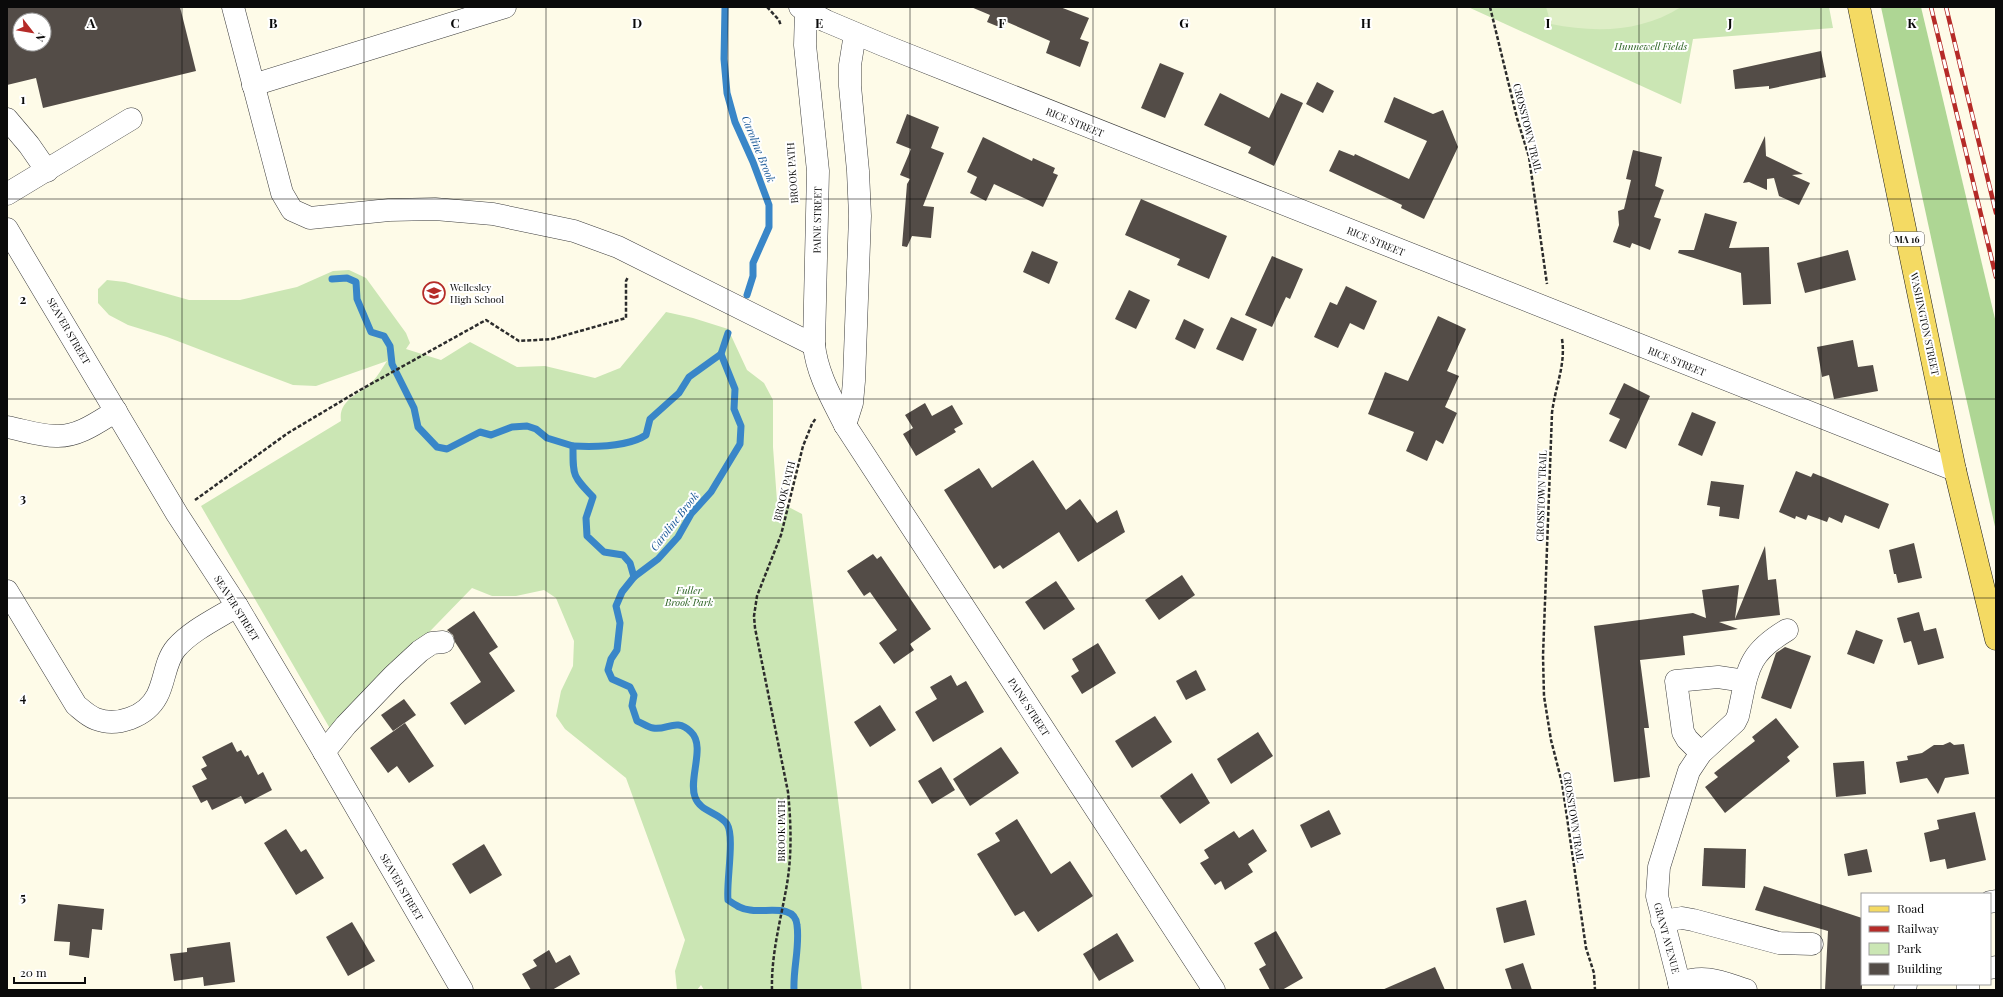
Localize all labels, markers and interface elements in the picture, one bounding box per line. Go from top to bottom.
north arrow [12,12,52,52]
text: A [86,14,96,31]
text: B [269,14,278,31]
text: C [450,14,460,31]
text: D [632,14,642,31]
text: E [815,14,823,31]
text: F [998,14,1006,31]
text: G [1179,14,1189,31]
text: H [1361,14,1371,31]
text: I [1546,14,1551,31]
text: J [1727,14,1733,31]
text: K [1907,14,1917,31]
text: N [32,30,49,45]
park label: Hunnewell Fields [1614,39,1688,53]
street label: CROSSTOWN TRAIL [1510,82,1546,174]
text: 1 [21,90,26,107]
street label: RICE STREET [1044,104,1106,140]
water label: Caroline Brook [739,113,779,185]
street label: BROOK PATH [783,141,801,204]
street label: PAINE STREET [809,186,825,254]
street label: RICE STREET [1345,223,1407,259]
road number: MA 16 [1890,232,1924,246]
street label: WASHINGTON STREET [1907,270,1943,377]
school or university icon: Wellesley High School [421,280,447,306]
place label: Wellesley High School [449,280,504,306]
text: 2 [20,290,27,307]
street label: SEAVER STREET [44,295,94,367]
street label: RICE STREET [1646,343,1708,379]
street label: CROSSTOWN TRAIL [1532,450,1550,542]
street label: BROOK PATH [770,459,798,523]
water label: Caroline Brook [646,488,702,554]
text: 3 [20,489,26,506]
street label: SEAVER STREET [211,572,263,644]
park label: Fuller Brook Park [664,583,713,609]
street label: PAINE STREET [1005,675,1053,739]
text: 4 [20,688,27,705]
street label: CROSSTOWN TRAIL [1560,771,1588,863]
street label: BROOK PATH [774,800,788,862]
street label: SEAVER STREET [377,851,427,923]
text: 5 [20,888,26,905]
legend [1861,893,1991,985]
text: Road [1897,900,1924,916]
street label: GRANT AVENUE [1651,901,1683,975]
text: Railway [1897,920,1939,936]
text: Park [1897,940,1922,956]
scale bar [14,959,85,985]
text: Building [1897,960,1943,976]
text: 20 m [20,964,47,980]

